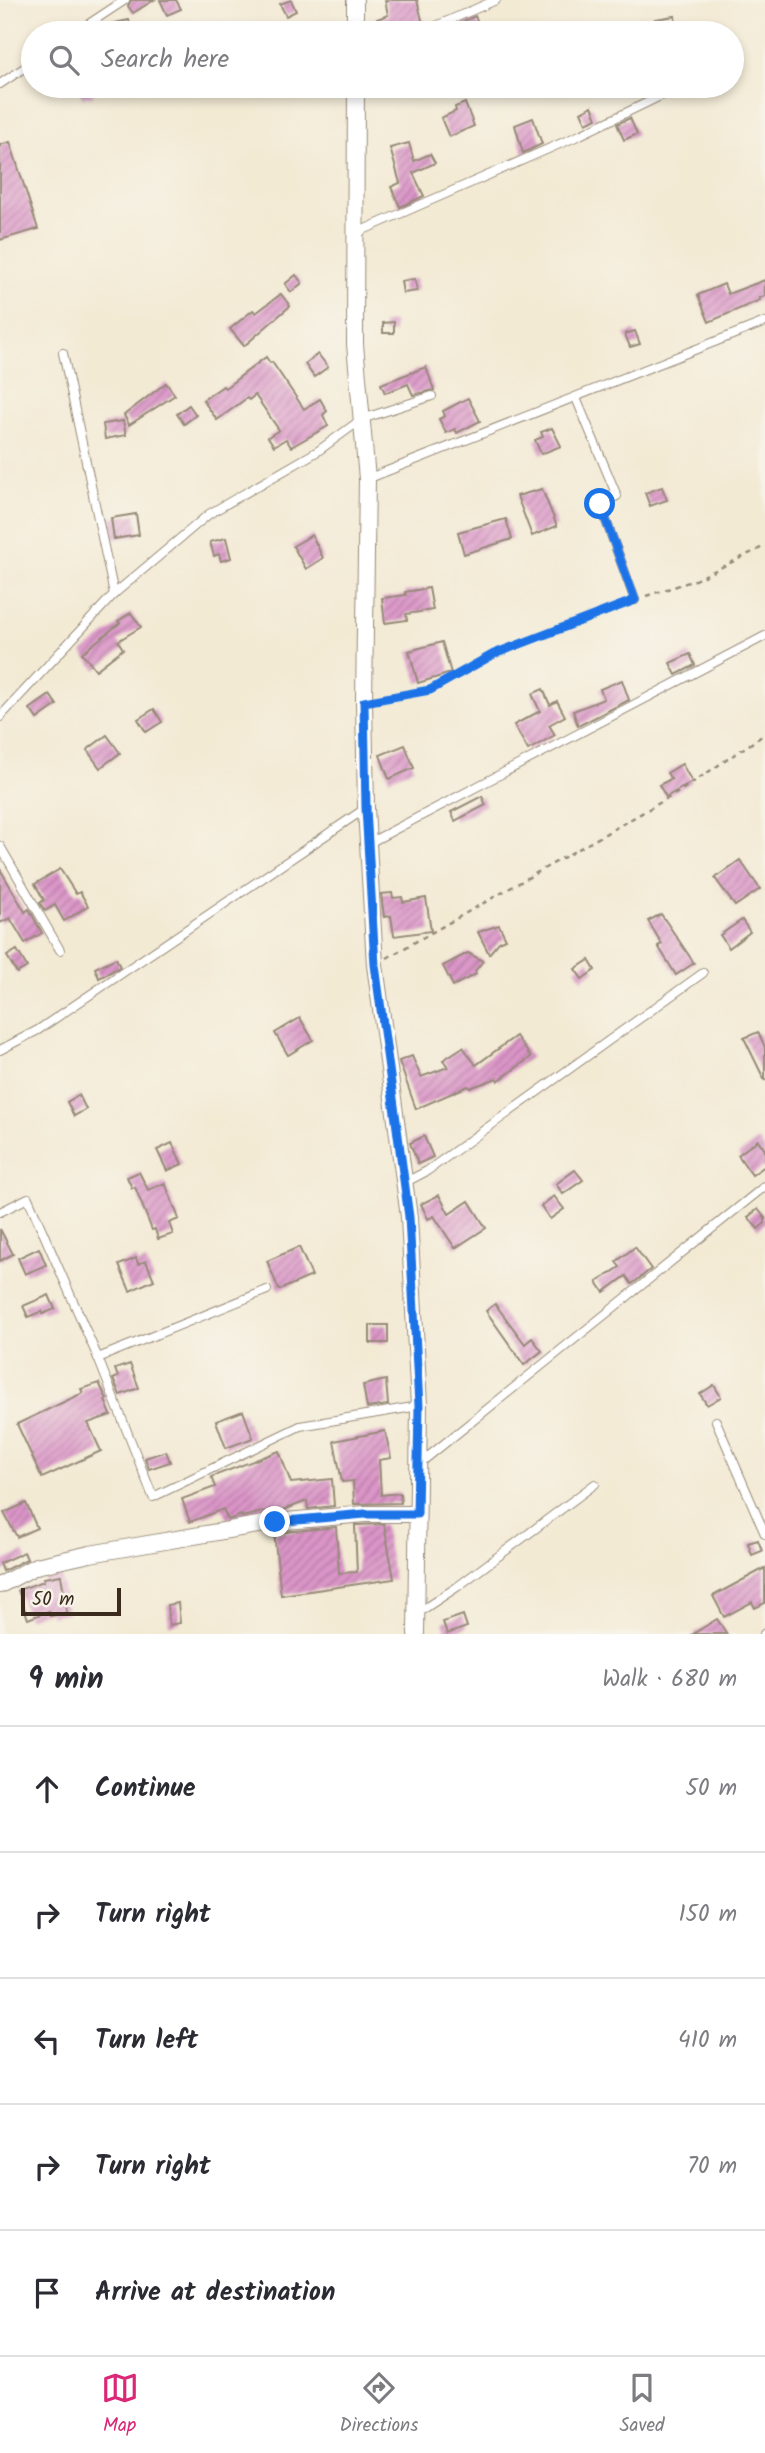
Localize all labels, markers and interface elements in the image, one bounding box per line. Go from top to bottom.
search box [21,21,744,98]
text: Search here [101,39,229,81]
icon: search [45,41,83,79]
route start [584,488,615,519]
route end [259,1506,290,1537]
scale bar [21,1585,121,1617]
text: 50 m [32,1585,74,1615]
text: 9 min [28,1656,104,1704]
text: Walk · 680 m [602,1662,737,1698]
text: Continue [95,1768,196,1810]
icon: ahead [28,1770,66,1808]
text: 50 m [686,1771,737,1807]
text: Turn right [95,1894,211,1936]
icon: right [28,1896,66,1934]
text: 150 m [678,1897,737,1933]
text: Turn left [95,2020,198,2062]
icon: left [28,2022,66,2060]
text: 410 m [678,2023,737,2059]
text: Turn right [95,2146,211,2188]
icon: right [28,2148,66,2186]
text: 70 m [687,2149,737,2185]
text: Arrive at destination [95,2272,335,2314]
icon: arrive [28,2274,66,2312]
tab: Map [101,2369,139,2441]
tab: Directions [340,2369,418,2441]
tab: Saved [619,2369,664,2441]

